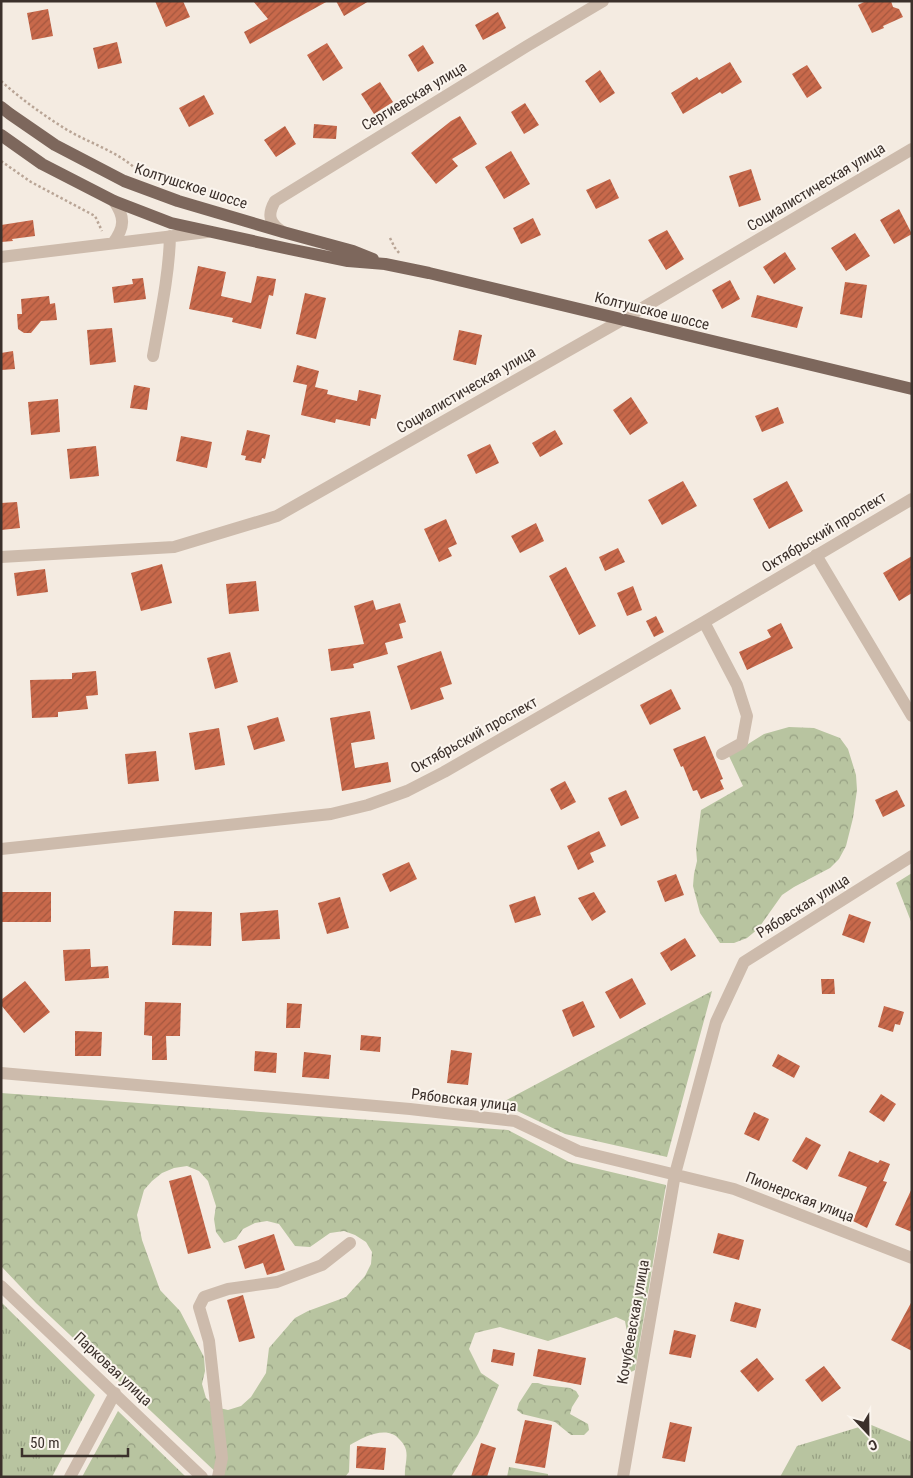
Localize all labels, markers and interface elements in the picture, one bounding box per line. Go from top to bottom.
street label: Сергиевская улица [358,58,470,134]
street label: Социалистическая улица [744,139,888,235]
street label: Колтушское шоссе [132,159,250,213]
street label: Колтушское шоссе [593,288,711,334]
street label: Социалистическая улица [393,343,539,437]
street label: Октябрьский проспект [758,488,890,576]
street label: Октябрьский проспект [407,693,541,777]
street label: Рябовская улица [753,870,853,942]
street label: Рябовская улица [410,1085,518,1115]
street label: Пионерская улица [743,1168,857,1226]
street label: Кочубеевская улица [613,1258,653,1386]
street label: Парковая улица [70,1328,156,1410]
north arrow [843,1408,893,1458]
scale bar [22,1426,129,1458]
text: 50 m [30,1434,60,1452]
text: С [866,1436,880,1454]

